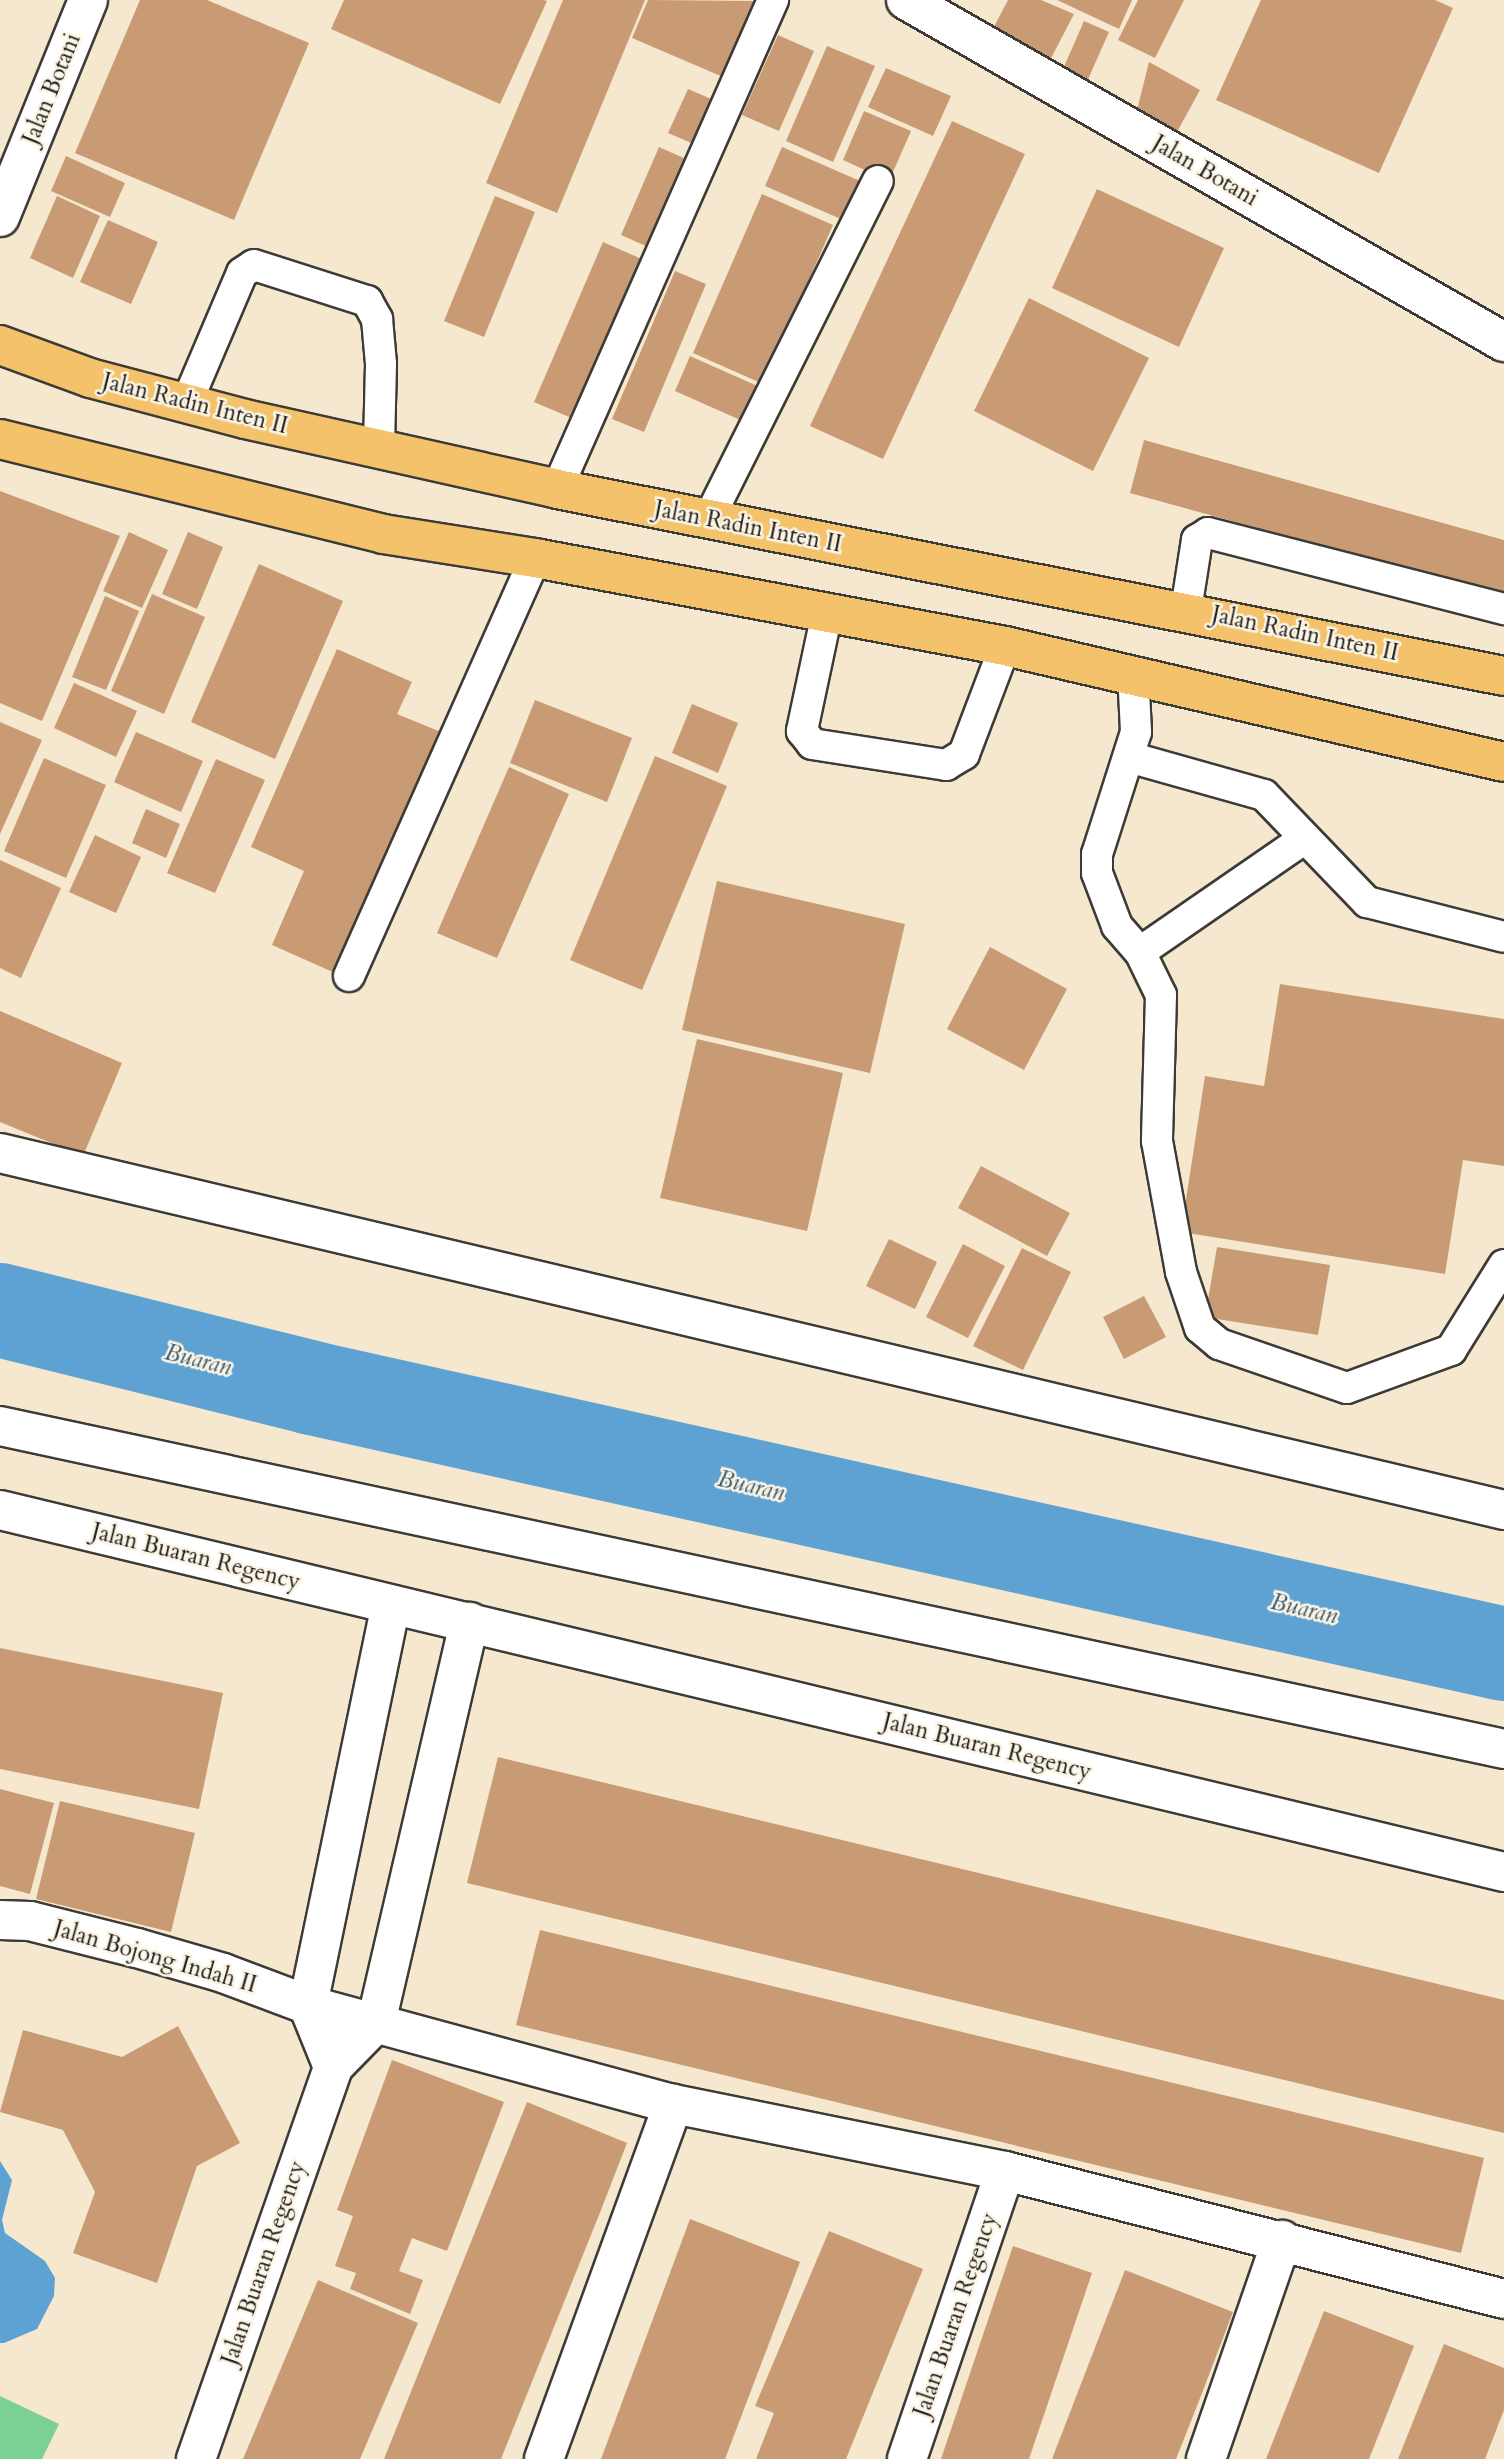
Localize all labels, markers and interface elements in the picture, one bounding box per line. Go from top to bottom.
street label: Jalan Botani [17,29,87,149]
street label: Jalan Botani [1147,130,1263,212]
street label: Jalan Radin Inten II [99,368,291,440]
street label: Jalan Radin Inten II [652,495,844,559]
street label: Jalan Radin Inten II [1209,601,1401,667]
water label: Buaran [162,1338,234,1382]
water label: Buaran [715,1464,787,1508]
street label: Jalan Buaran Regency [89,1518,303,1596]
water label: Buaran [1268,1587,1340,1631]
street label: Jalan Buaran Regency [880,1708,1094,1786]
street label: Jalan Bojong Indah II [51,1915,259,1999]
street label: Jalan Buaran Regency [216,2157,312,2369]
street label: Jalan Buaran Regency [908,2209,1004,2421]

